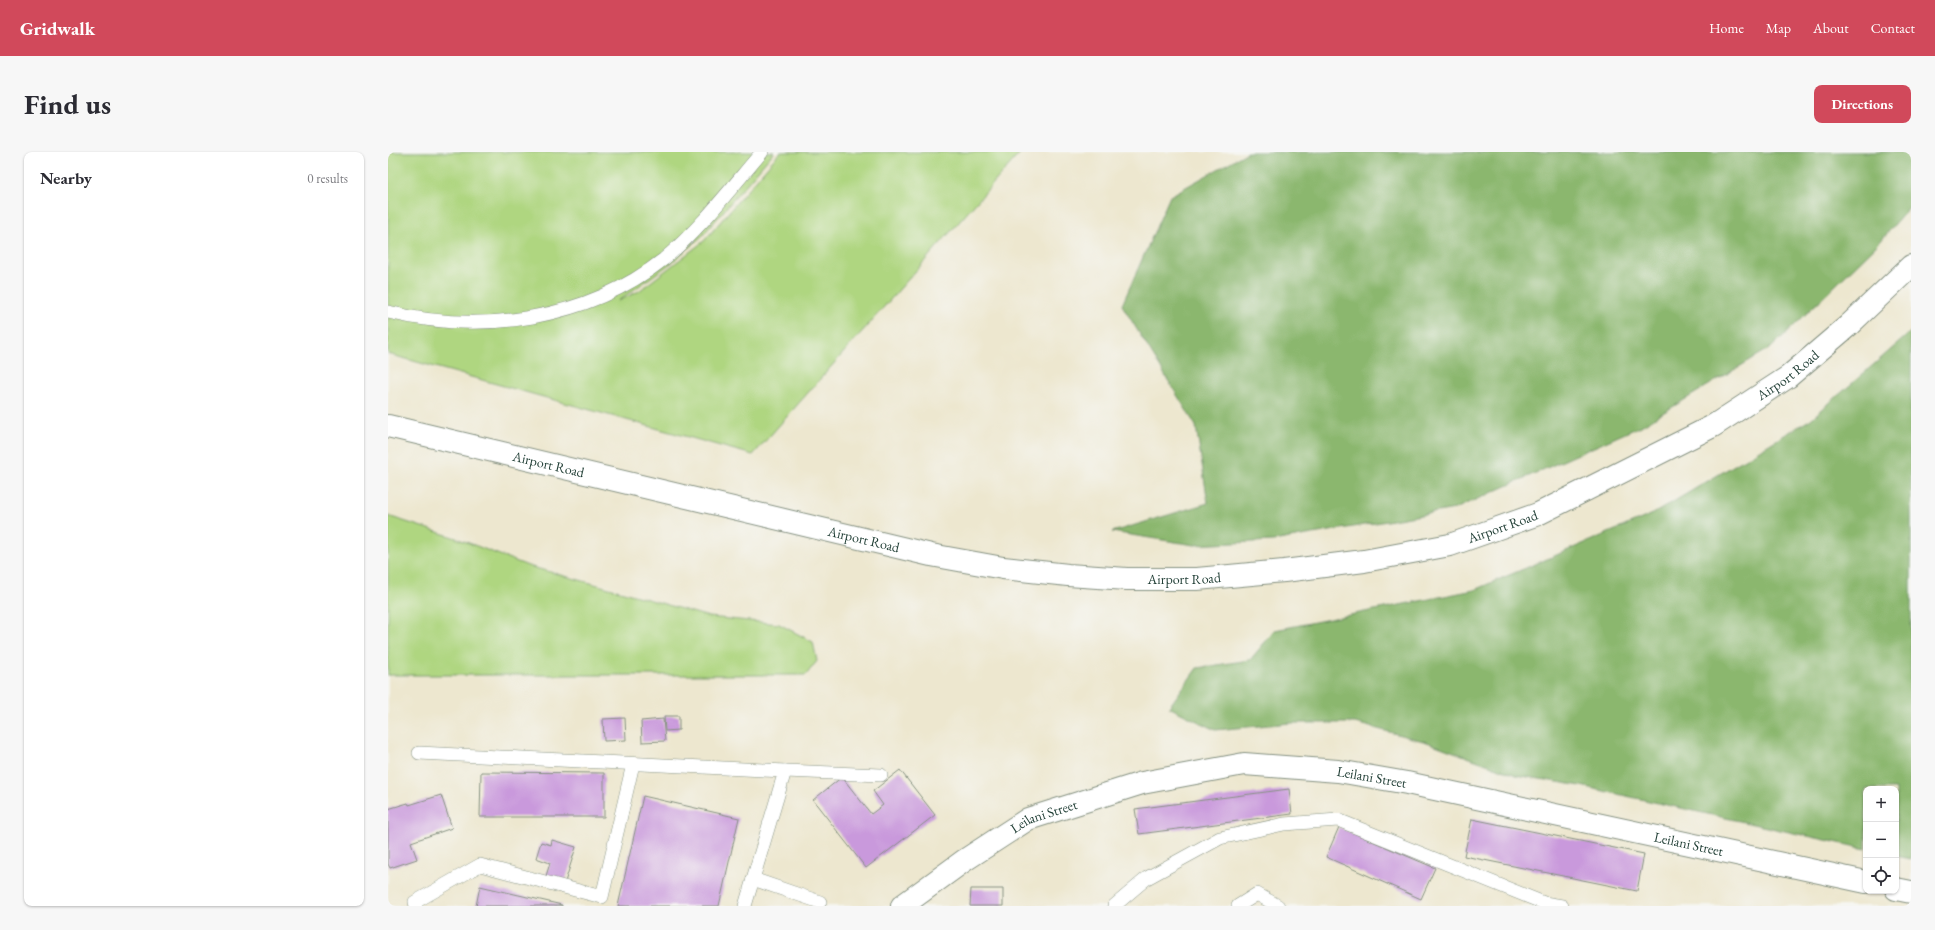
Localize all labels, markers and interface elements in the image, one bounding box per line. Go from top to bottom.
text: Gridwalk [20,16,95,41]
text: Home [1709,19,1744,37]
text: Map [1766,19,1791,37]
text: About [1813,19,1849,37]
text: Contact [1871,19,1915,37]
button: Directions [1814,85,1911,123]
text: Find us [24,86,111,122]
text: Nearby [40,167,92,189]
text: 0 results [307,170,348,187]
street label: Airport Road [1752,345,1823,405]
street label: Airport Road [510,447,587,482]
street label: Airport Road [1464,506,1541,547]
street label: Airport Road [825,522,902,556]
street label: Airport Road [1147,568,1222,588]
street label: Leilani Street [1335,762,1409,792]
map controls [1863,786,1899,894]
button: + [1863,786,1899,822]
street label: Leilani Street [1007,795,1080,837]
button: − [1863,822,1899,858]
street label: Leilani Street [1652,828,1726,860]
button: locate [1863,858,1899,894]

